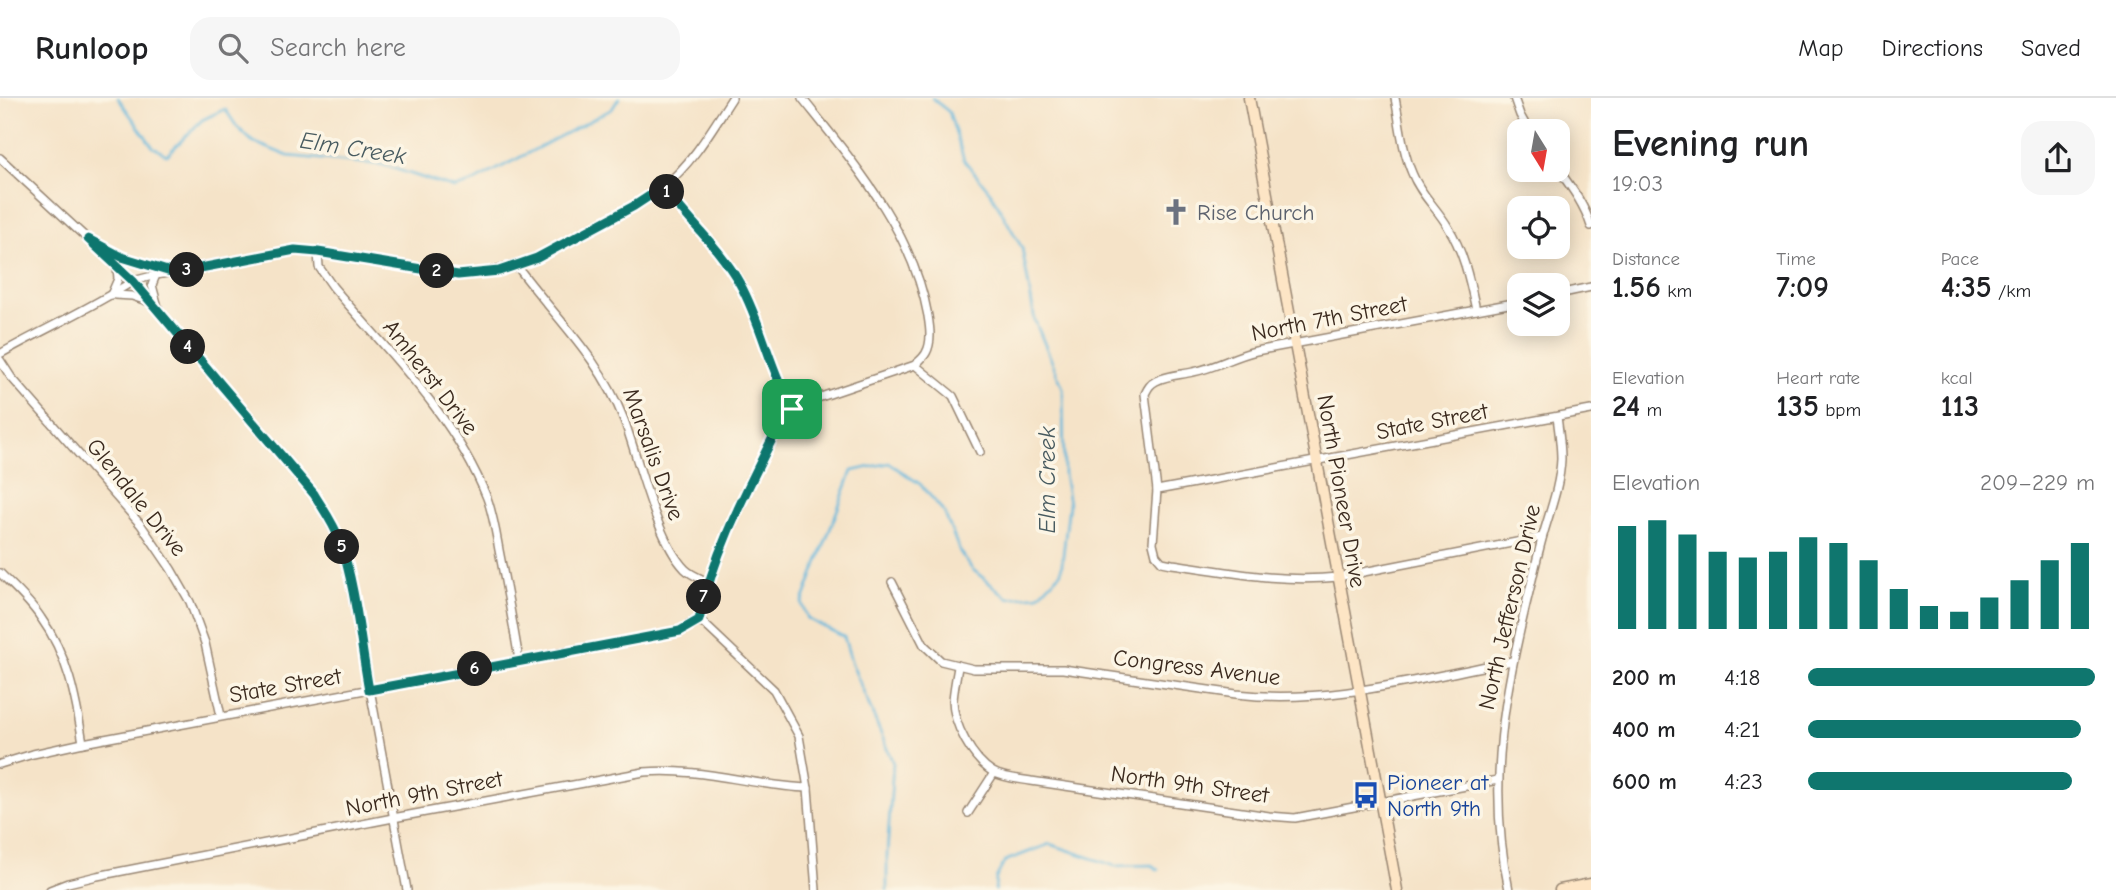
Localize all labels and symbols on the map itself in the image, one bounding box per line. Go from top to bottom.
north arrow [1507,119,1570,182]
water label: Elm Creek [298,126,408,170]
pin: 1 [650,174,684,210]
church icon: Rise Church [1161,197,1191,227]
place label: Rise Church [1197,199,1315,226]
pin: 3 [170,252,204,288]
pin: 2 [420,254,454,288]
street label: North 7th Street [1249,290,1411,347]
street label: Amherst Drive [377,314,484,440]
pin: 4 [170,330,206,364]
pin [762,379,822,439]
street label: Marsalis Drive [617,384,690,524]
street label: North Pioneer Drive [1311,393,1372,590]
street label: State Street [1374,397,1492,446]
water label: Elm Creek [1033,426,1061,534]
street label: Glendale Drive [81,433,192,562]
street label: North Jefferson Drive [1473,502,1546,712]
pin: 5 [324,530,360,564]
pin: 7 [686,580,722,614]
street label: Congress Avenue [1112,644,1282,691]
pin: 6 [458,652,492,686]
street label: State Street [227,662,345,709]
street label: North 9th Street [1109,760,1272,809]
street label: North 9th Street [343,765,506,822]
place label: Pioneer at North 9th [1387,769,1490,822]
bus stop icon: Pioneer at North 9th [1351,780,1381,810]

